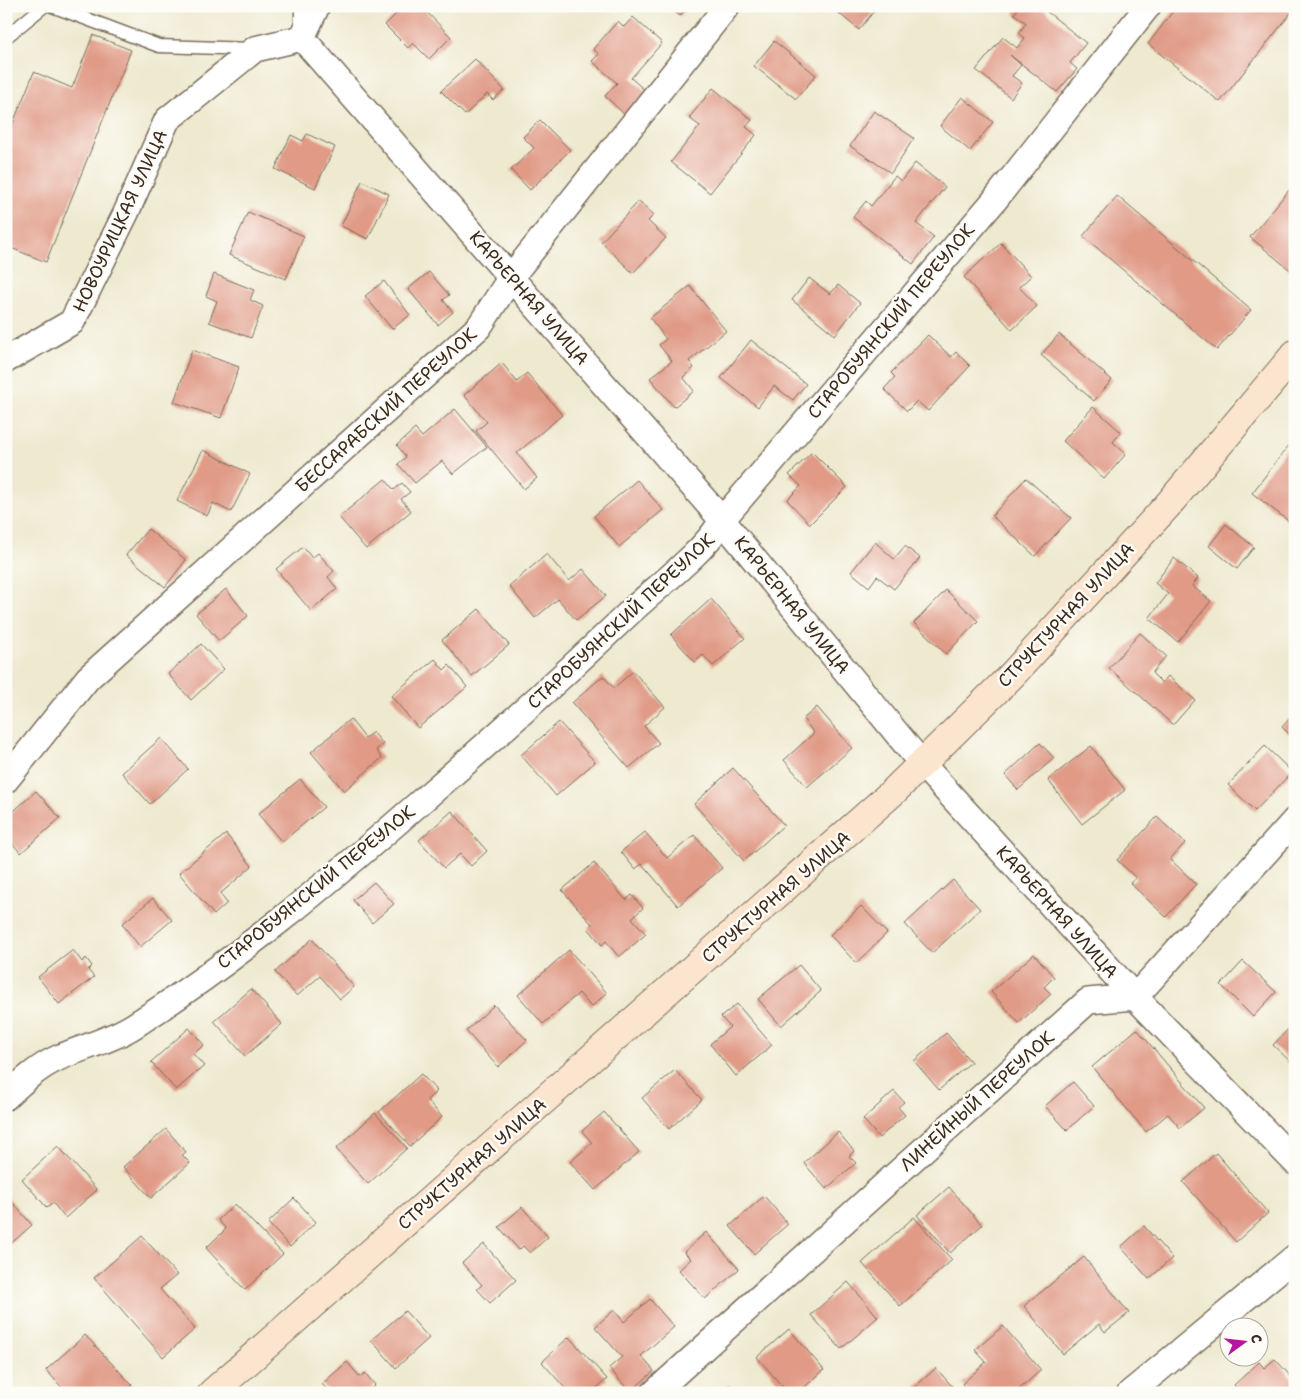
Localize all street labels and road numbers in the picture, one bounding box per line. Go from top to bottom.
street label: НОВОУРИЦКАЯ УЛИЦА [67,126,173,316]
street label: СТАРОБУЯНСКИЙ ПЕРЕУЛОК [802,218,980,424]
street label: КАРЬЕРНАЯ УЛИЦА [464,226,594,370]
street label: БЕССАРАБСКИЙ ПЕРЕУЛОК [290,322,482,498]
street label: СТАРОБУЯНСКИЙ ПЕРЕУЛОК [522,527,720,714]
street label: КАРЬЕРНАЯ УЛИЦА [729,531,855,679]
street label: СТРУКТУРНАЯ УЛИЦА [992,537,1140,693]
street label: СТАРОБУЯНСКИЙ ПЕРЕУЛОК [212,799,420,974]
street label: СТРУКТУРНАЯ УЛИЦА [696,826,856,968]
street label: КАРЬЕРНАЯ УЛИЦА [991,840,1123,984]
street label: ЛИНЕЙНЫЙ ПЕРЕУЛОК [895,1025,1060,1177]
street label: СТРУКТУРНАЯ УЛИЦА [392,1093,552,1235]

